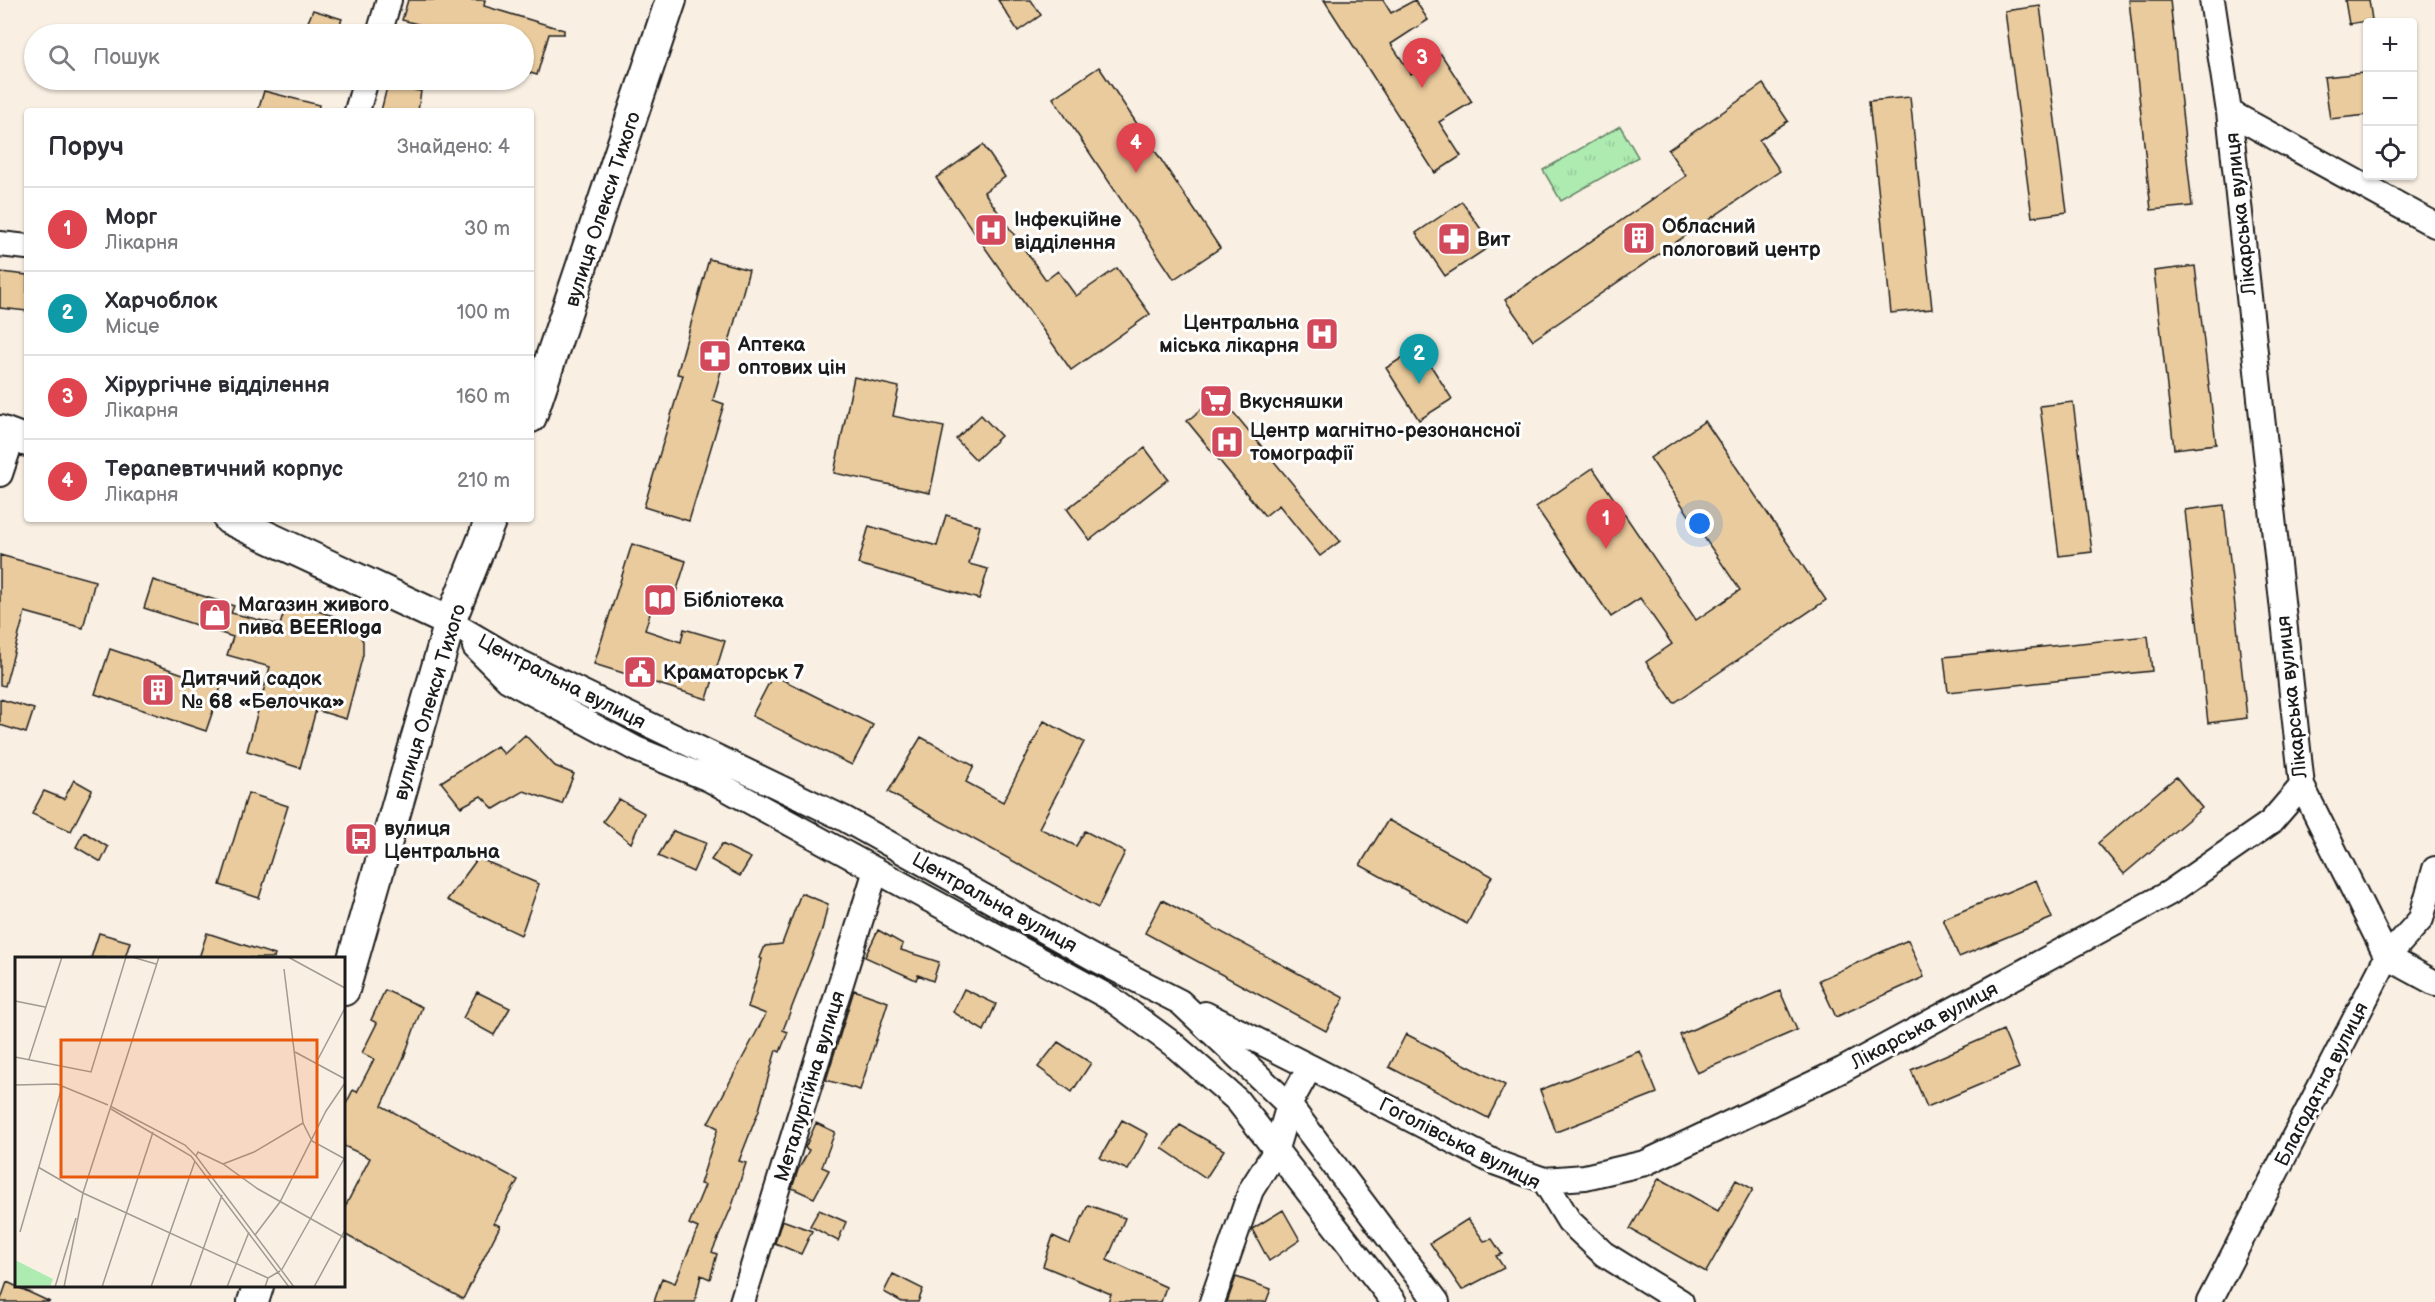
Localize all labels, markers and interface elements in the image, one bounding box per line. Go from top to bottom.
map controls [2363,18,2417,180]
button: + [2363,18,2417,72]
search box [24,24,534,90]
pin: 3 [1402,38,1442,88]
icon: search [45,41,78,74]
text: Пошук [93,44,160,71]
button: − [2363,72,2417,126]
street label: вулиця Олекси Тихого [560,109,646,310]
pin: 4 [1116,124,1156,173]
button: locate [2363,126,2417,180]
street label: Лікарська вулиця [2221,131,2262,297]
text: Поруч [48,132,124,163]
text: Знайдено: 4 [397,135,510,159]
text: Морг [105,204,157,231]
place label: Інфекційне відділення [1014,208,1121,255]
hospital icon: Інфекційне відділення [973,212,1009,248]
place label: Обласний пологовий центр [1662,215,1821,262]
text: 1 [63,217,72,241]
text: 30 m [464,217,510,241]
building icon: Обласний пологовий центр [1621,220,1657,256]
pharmacy icon: Вит [1436,221,1472,257]
place label: Вит [1477,228,1511,252]
text: Лікарня [105,231,178,255]
text: Харчоблок [105,288,217,315]
text: 2 [62,301,73,325]
text: 100 m [457,301,510,325]
place label: Центральна міська лікарня [1159,311,1299,358]
text: Місце [105,315,159,339]
hospital icon: Центральна міська лікарня [1304,316,1340,352]
place label: Аптека оптових цін [737,333,846,380]
pin: 2 [1400,334,1438,384]
pharmacy icon: Аптека оптових цін [697,338,733,374]
text: Хірургічне відділення [105,372,330,399]
supermarket icon: Вкусняшки [1198,383,1234,419]
text: 3 [62,385,73,409]
text: 160 m [456,385,510,409]
place label: Вкусняшки [1239,390,1343,414]
text: Лікарня [105,399,178,423]
place label: Центр магнітно-резонансної томографії [1250,419,1521,466]
hospital icon: Центр магнітно-резонансної томографії [1209,424,1245,460]
text: Терапевтичний корпус [105,456,343,483]
text: 4 [62,469,73,493]
text: 210 m [457,469,510,493]
text: Лікарня [105,483,178,507]
pin: 1 [1586,500,1626,549]
your location [1685,509,1714,538]
library icon: Бібліотека [642,582,678,618]
place label: Бібліотека [683,589,784,613]
place label: Магазин живого пива BEERloga [238,593,389,640]
shop icon: Магазин живого пива BEERloga [197,597,233,633]
street label: вулиця Олекси Тихого [389,601,471,803]
street label: Лікарська вулиця [2272,614,2313,780]
street label: Центральна вулиця [474,629,649,735]
public building icon: Краматорськ 7 [622,654,658,690]
place label: Краматорськ 7 [663,661,804,685]
place label: Дитячий садок № 68 «Белочка» [181,667,345,714]
building icon: Дитячий садок № 68 «Белочка» [140,672,176,708]
place label: вулиця Центральна [384,817,500,864]
bus stop icon: вулиця Центральна [343,821,379,857]
street label: Центральна вулиця [908,848,1081,958]
inset map [15,957,345,1287]
street label: Лікарська вулиця [1846,977,2002,1075]
street label: Металургійна вулиця [770,988,850,1185]
street label: Благодатна вулиця [2270,998,2374,1171]
street label: Гоголівська вулиця [1375,1093,1544,1195]

